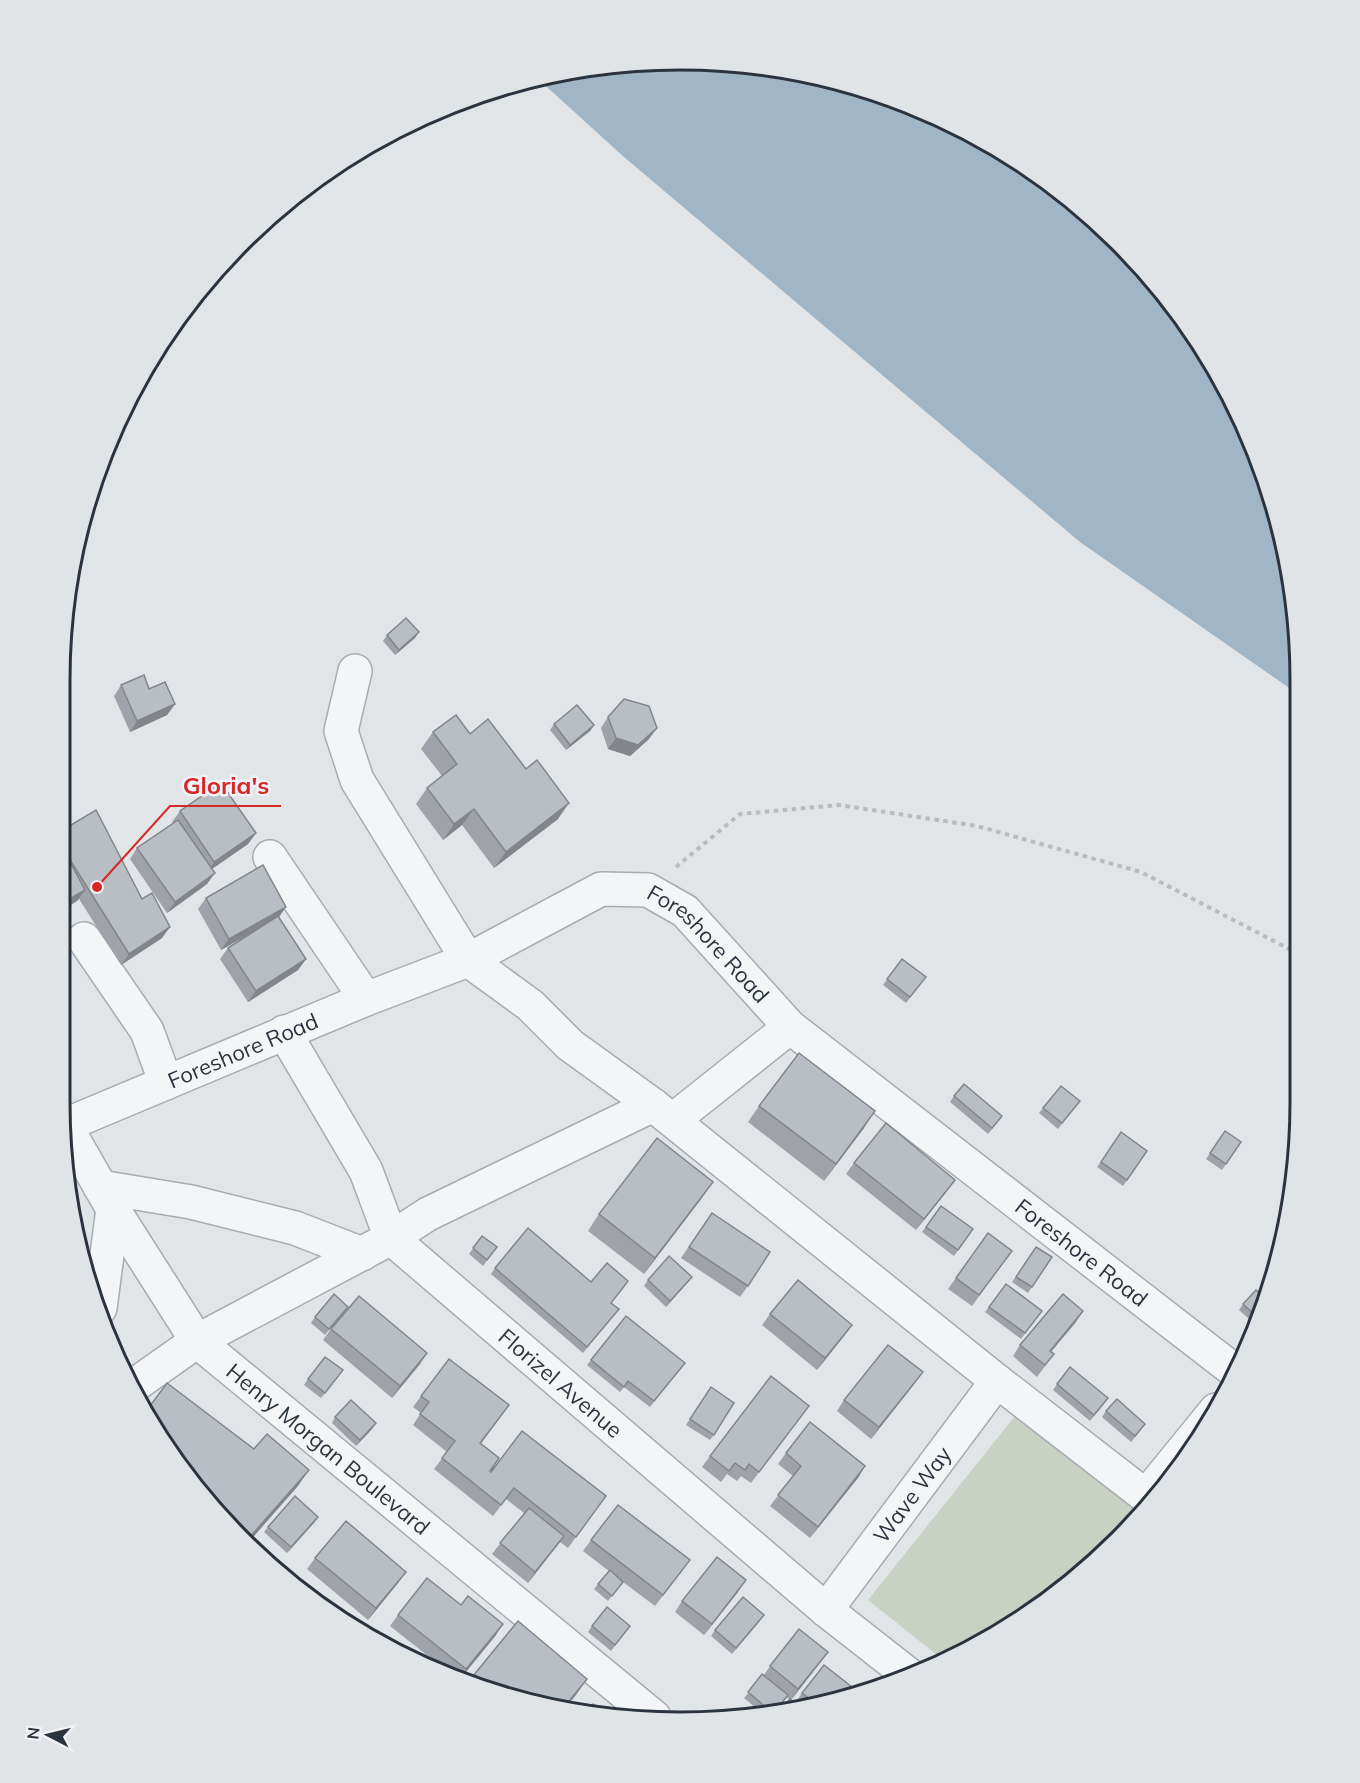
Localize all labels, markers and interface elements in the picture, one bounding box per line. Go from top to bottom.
callout: Gloria's [170,764,281,806]
text: Gloria's [183,770,269,800]
street label: Foreshore Road [642,878,775,1009]
street label: Foreshore Road [164,1007,322,1095]
street label: Foreshore Road [1010,1192,1153,1313]
street label: Florizel Avenue [493,1322,628,1444]
street label: Henry Morgan Boulevard [221,1357,436,1541]
street label: Wave Way [867,1441,958,1548]
north arrow [18,1705,78,1765]
text: N [22,1726,44,1740]

